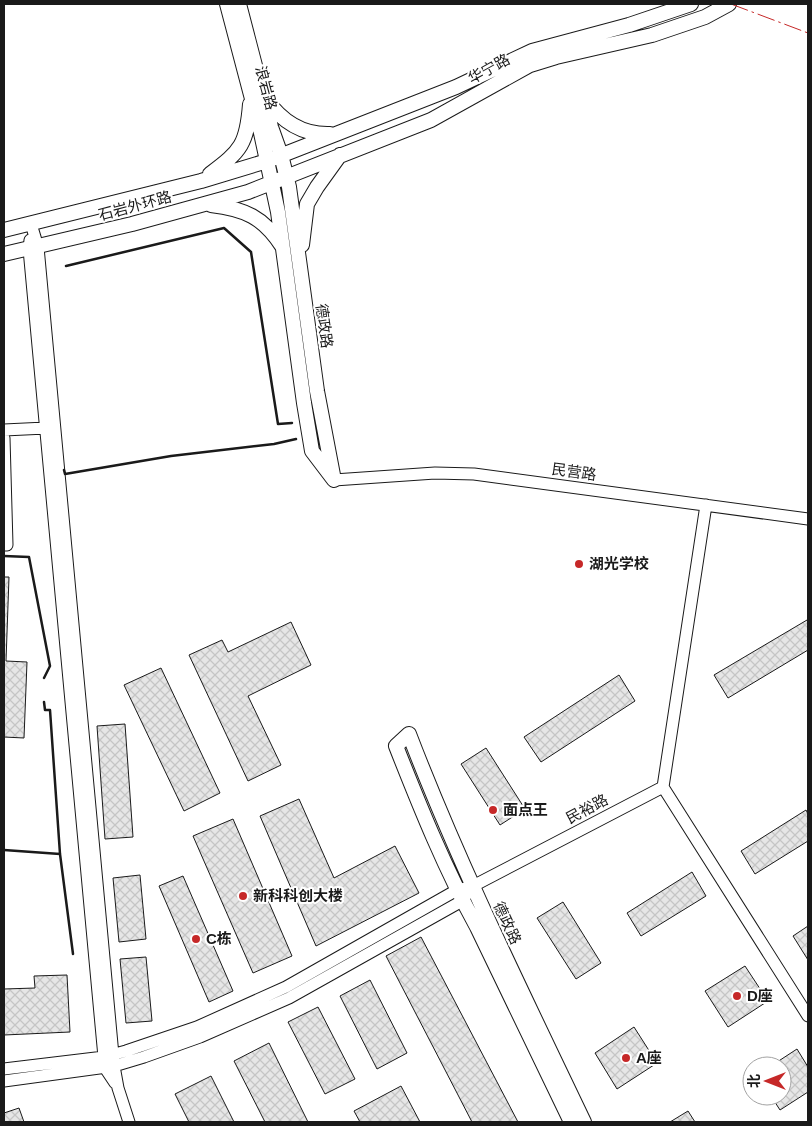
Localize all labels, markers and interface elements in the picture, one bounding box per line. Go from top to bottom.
street label: 华宁路 [465,50,513,87]
street label: 浪岩路 [252,64,281,112]
street label: 石岩外环路 [96,188,173,223]
street label: 德政路 [313,302,336,349]
street label: 民营路 [551,460,598,483]
place label: 湖光学校 [589,555,649,572]
marker: 湖光学校 [573,558,585,570]
street label: 民裕路 [563,790,611,827]
place label: 面点王 [503,801,548,818]
marker: 面点王 [487,804,499,816]
place label: 新科科创大楼 [253,887,343,904]
marker: 新科科创大楼 [237,890,249,902]
street label: 德政路 [490,899,525,947]
place label: C栋 [206,930,232,947]
marker: C栋 [190,933,202,945]
place label: D座 [747,987,773,1004]
marker: D座 [731,990,743,1002]
place label: A座 [636,1049,662,1066]
marker: A座 [620,1052,632,1064]
north arrow [742,1056,792,1106]
text: 北 [746,1074,762,1088]

